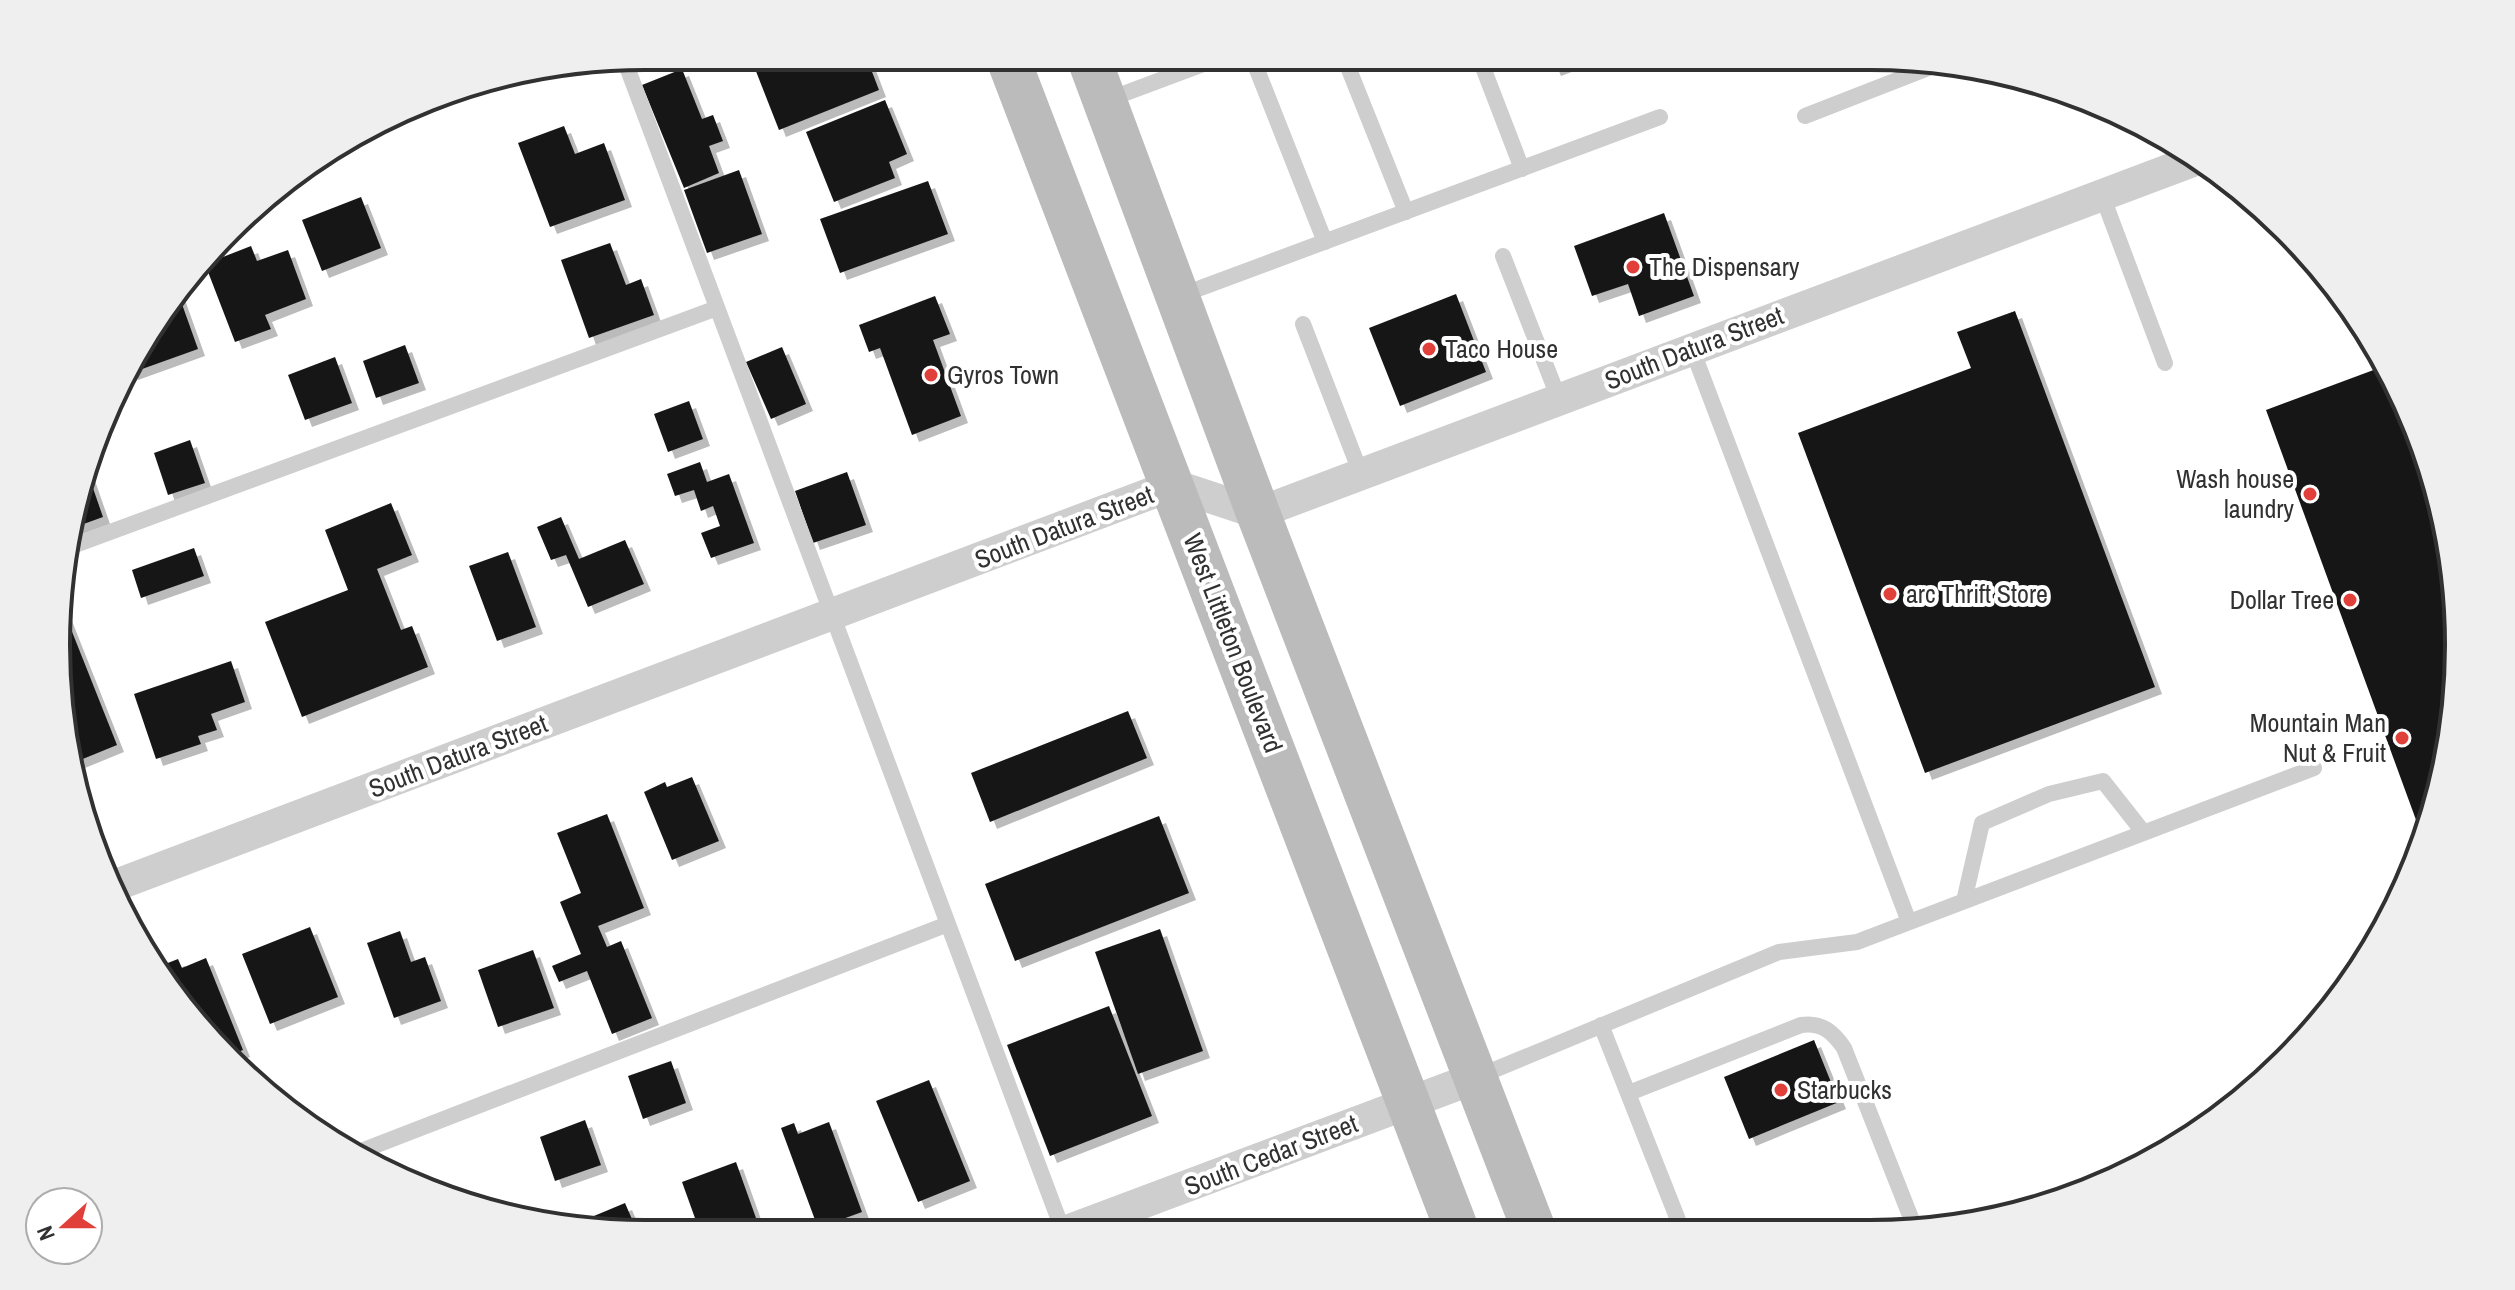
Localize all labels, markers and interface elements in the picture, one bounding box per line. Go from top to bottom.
place label: The Dispensary [1649,249,1800,284]
marker: The Dispensary [1624,258,1642,276]
street label: South Datura Street [1600,297,1788,398]
place label: Taco House [1445,331,1558,366]
marker: Taco House [1420,340,1438,358]
place label: Gyros Town [947,357,1059,392]
marker: Gyros Town [922,366,940,384]
place label: Wash house laundry [2176,461,2294,526]
street label: South Datura Street [970,476,1158,577]
marker: Wash house laundry [2301,485,2319,503]
street label: West Littleton Boulevard [1176,528,1291,757]
place label: arc Thrift Store [1906,576,2048,611]
place label: Dollar Tree [2230,582,2334,617]
marker: arc Thrift Store [1881,585,1899,603]
marker: Dollar Tree [2341,591,2359,609]
street label: South Datura Street [364,705,552,806]
place label: Mountain Man Nut & Fruit [2250,705,2386,770]
marker: Mountain Man Nut & Fruit [2393,729,2411,747]
place label: Starbucks [1797,1072,1892,1107]
marker: Starbucks [1772,1081,1790,1099]
street label: South Cedar Street [1179,1105,1362,1204]
north arrow [24,1186,104,1266]
text: N [29,1222,62,1245]

